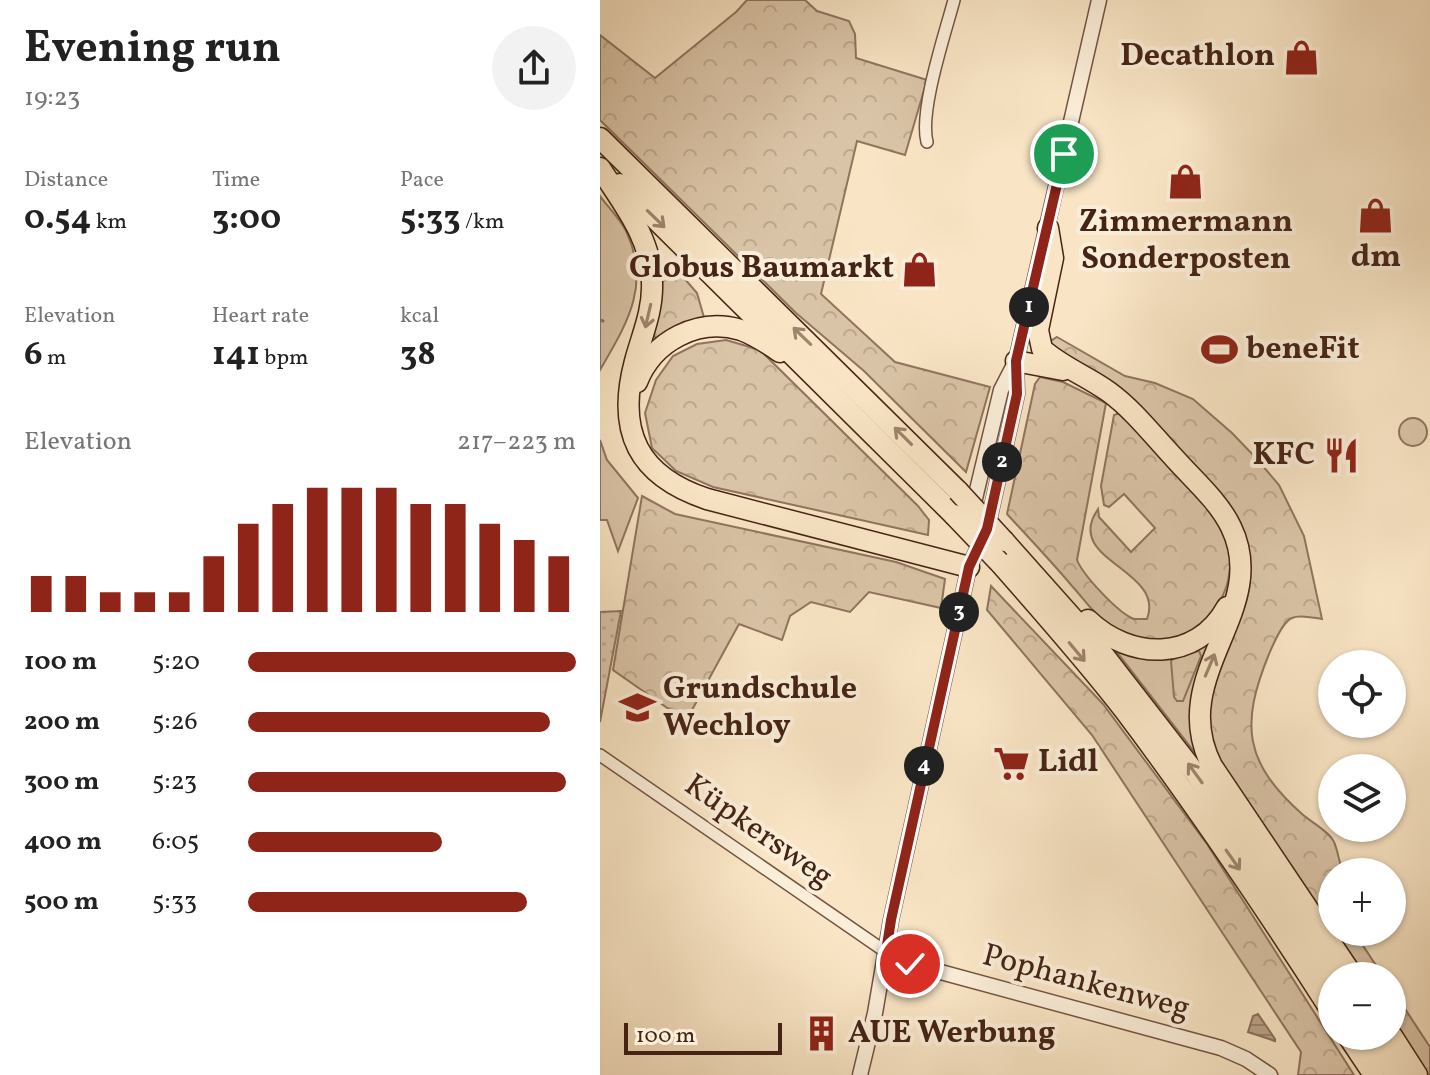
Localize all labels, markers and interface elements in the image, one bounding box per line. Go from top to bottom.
text: Evening run [24,19,281,80]
button: share [492,26,576,110]
place label: Decathlon [1120,35,1275,79]
shop icon: Decathlon [1282,38,1320,76]
text: 19:23 [24,80,80,116]
pin [1030,120,1098,188]
icon: arrive [1042,132,1086,176]
shop icon: Zimmermann Sonderposten [1167,162,1205,200]
text: Distance [24,165,108,196]
text: Time [212,165,260,196]
text: Pace [400,165,444,196]
text: 0.54 [24,196,91,243]
text: 3:00 [212,196,281,243]
text: 5:33 [400,196,461,243]
shop icon: dm [1357,197,1395,235]
place label: Zimmermann Sonderposten [1079,201,1293,282]
text: km [91,207,127,238]
text: /km [461,207,504,238]
one-way arrow [646,209,665,228]
place label: dm [1351,236,1401,280]
place label: Globus Baumarkt [629,247,894,291]
shop icon: Globus Baumarkt [901,250,939,288]
pin: 1 [1009,287,1049,327]
text: 1 [1025,291,1033,322]
text: Elevation [24,301,115,332]
text: Heart rate [212,301,309,332]
text: kcal [400,301,439,332]
one-way arrow [640,303,655,328]
one-way arrow [792,326,812,345]
place label: beneFit [1246,328,1360,372]
sports icon: beneFit [1201,331,1239,369]
text: 6 [24,332,43,379]
text: 141 [212,332,260,379]
text: 38 [400,332,436,379]
text: m [43,343,67,374]
text: bpm [260,343,308,374]
text: Elevation [24,424,132,460]
text: 217–223 m [457,424,576,460]
one-way arrow [894,427,913,446]
place label: KFC [1252,434,1315,478]
restaurant icon: KFC [1322,437,1360,475]
pin: 2 [982,442,1022,482]
text: 2 [996,446,1008,477]
pin: 3 [939,592,979,632]
text: 3 [953,596,965,627]
one-way arrow [1068,641,1086,662]
text: 100 m [24,644,97,680]
text: 5:20 [152,644,200,680]
map controls [1318,650,1406,1050]
button: locate [1318,650,1406,738]
one-way arrow [1204,653,1219,678]
place label: Grundschule Wechloy [663,668,857,749]
school or university icon: Grundschule Wechloy [618,689,656,727]
text: 200 m [24,704,100,740]
text: 5:26 [152,704,198,740]
place label: Lidl [1038,741,1099,785]
supermarket icon: Lidl [993,744,1031,782]
pin: 4 [904,746,944,786]
text: 4 [917,750,931,781]
button: layers [1318,754,1406,842]
one-way arrow [1186,763,1203,784]
text: 300 m [24,764,100,800]
text: 5:23 [152,764,197,800]
street label: Küpkersweg [675,765,841,899]
text: 400 m [24,824,102,860]
text: 6:05 [152,824,199,860]
one-way arrow [1224,849,1241,871]
button: + [1318,858,1406,946]
text: 500 m [24,884,99,920]
text: 5:33 [152,884,197,920]
pin [876,930,944,998]
street label: Pophankenweg [977,934,1195,1032]
icon: check [888,942,932,986]
button: − [1318,962,1406,1050]
place label: AUE Werbung [848,1012,1055,1056]
building icon: AUE Werbung [803,1015,841,1053]
scale bar [624,1019,782,1055]
text: 100 m [636,1021,695,1052]

